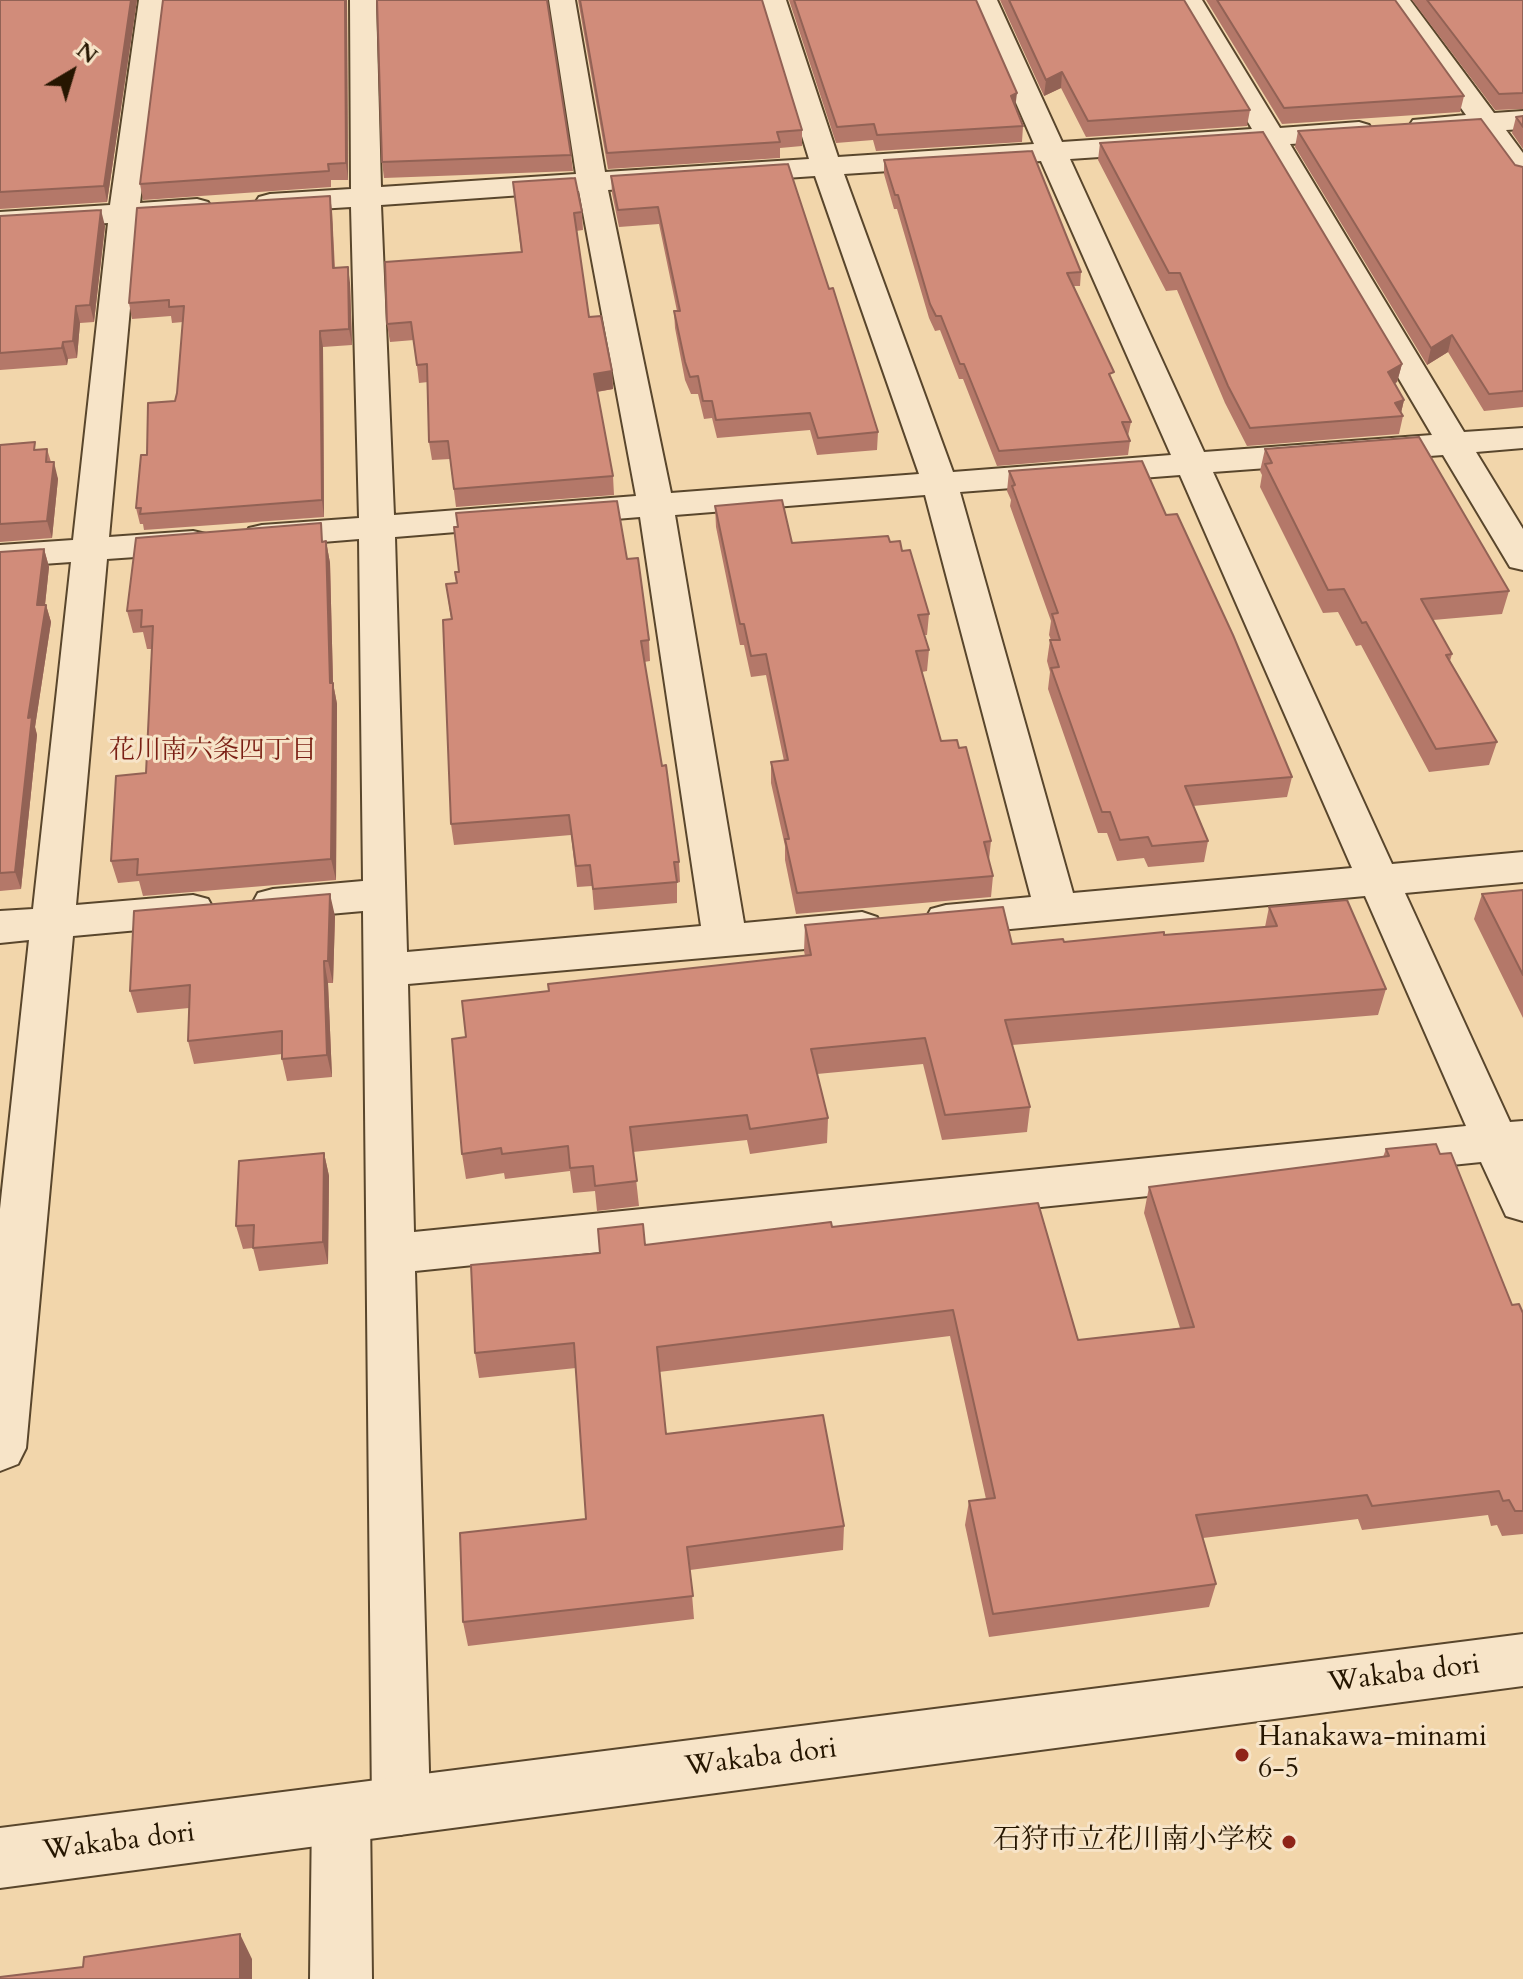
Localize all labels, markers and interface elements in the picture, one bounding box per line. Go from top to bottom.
north arrow [32,32,112,112]
text: N [70,35,104,71]
district label: 花川南六条四丁目 [109,736,317,768]
street label: Wakaba dori [1326,1649,1482,1701]
place label: Hanakawa-minami 6-5 [1258,1722,1487,1788]
street label: Wakaba dori [683,1733,839,1785]
marker: Hanakawa-minami 6-5 [1233,1746,1251,1764]
street label: Wakaba dori [41,1817,197,1869]
place label: 石狩市立花川南小学校 [993,1825,1273,1859]
marker: 石狩市立花川南小学校 [1280,1833,1298,1851]

